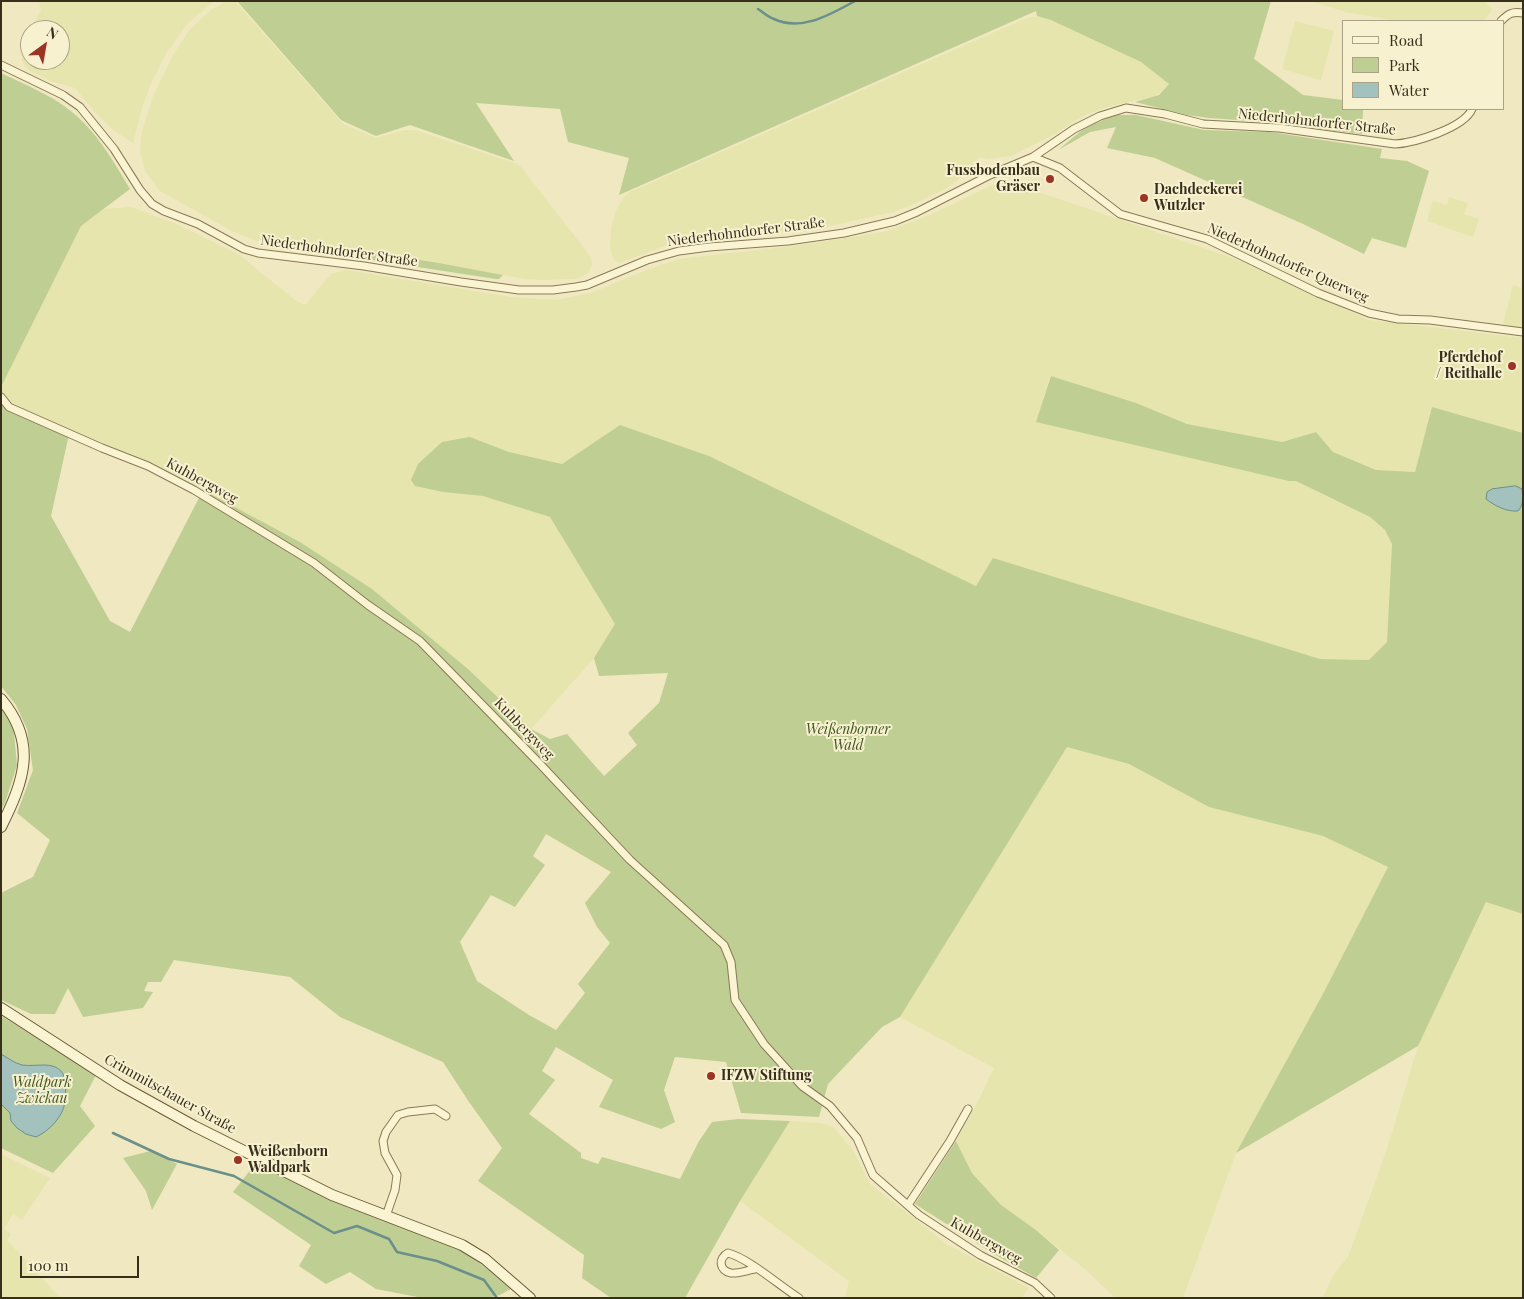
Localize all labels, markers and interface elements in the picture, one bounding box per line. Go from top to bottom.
north arrow [20,20,70,70]
legend [1342,20,1504,110]
text: N [43,22,62,43]
text: Road [1389,30,1423,50]
text: Park [1389,55,1420,75]
text: Water [1389,80,1429,100]
street label: Niederhohndorfer Straße [1237,105,1397,139]
place label: Fussbodenbau Gräser [946,163,1040,196]
marker: Fussbodenbau Gräser [1044,173,1056,185]
place label: Dachdeckerei Wutzler [1154,182,1242,214]
marker: Dachdeckerei Wutzler [1138,192,1150,204]
street label: Niederhohndorfer Straße [666,214,826,250]
street label: Niederhohndorfer Querweg [1205,220,1371,306]
street label: Niederhohndorfer Straße [259,232,419,270]
place label: Pferdehof / Reithalle [1436,350,1502,382]
marker: Pferdehof / Reithalle [1506,360,1518,372]
street label: Kuhbergweg [163,454,241,508]
street label: Kuhbergweg [490,695,558,763]
park label: Weißenborner Wald [806,722,890,754]
street label: Crimmitschauer Straße [101,1051,239,1137]
place label: IFZW Stiftung [721,1068,812,1084]
marker: IFZW Stiftung [705,1070,717,1082]
park label: Waldpark Zwickau [13,1075,71,1108]
place label: Weißenborn Waldpark [248,1144,328,1176]
marker: Weißenborn Waldpark [232,1154,244,1166]
street label: Kuhbergweg [948,1214,1024,1268]
scale bar [22,1246,141,1278]
text: 100 m [28,1255,69,1275]

